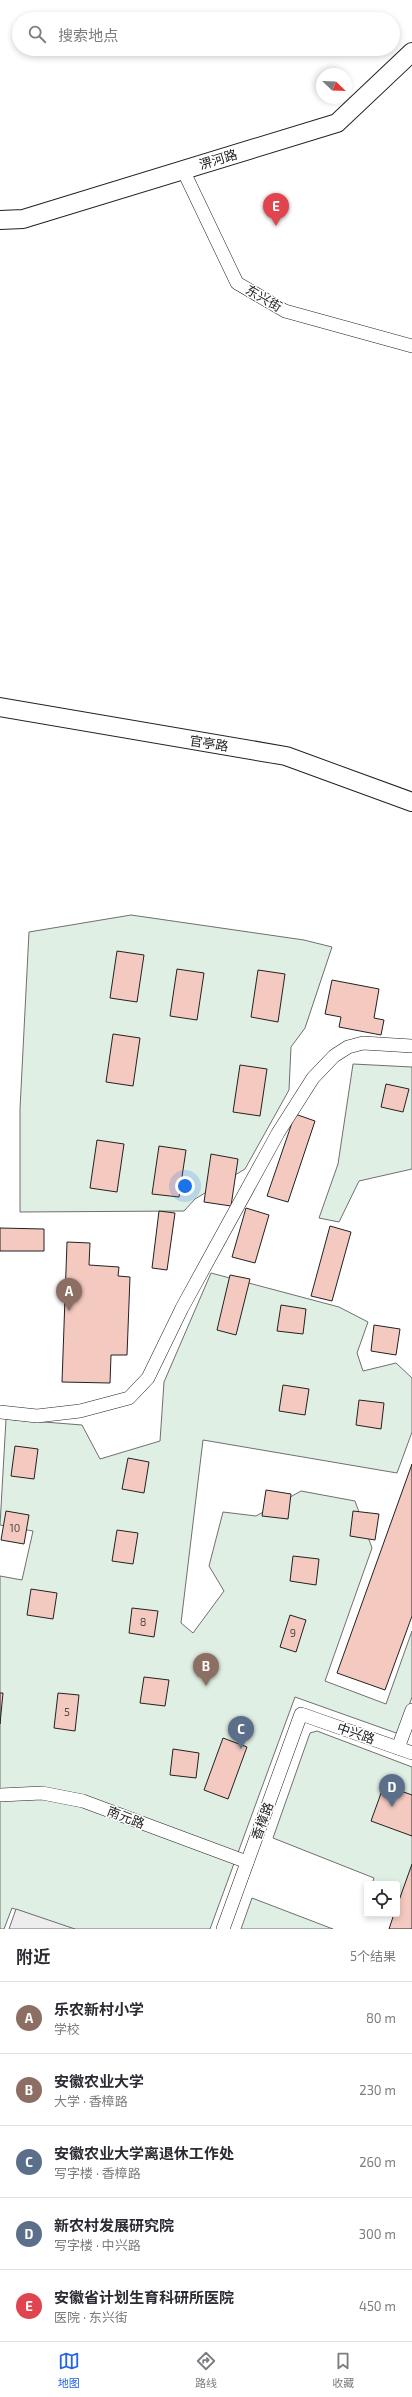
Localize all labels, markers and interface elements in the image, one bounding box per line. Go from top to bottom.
search box [12,12,400,56]
icon: search [26,23,48,45]
text: 搜索地点 [58,26,118,44]
north arrow [316,68,352,104]
street label: 淠河路 [197,146,239,172]
pin: E [263,193,289,226]
street label: 东兴街 [243,281,285,315]
street label: 官亭路 [188,732,230,754]
your location [175,1176,195,1196]
pin: A [56,1278,82,1311]
house number: 10 [9,1521,21,1534]
house number: 8 [140,1615,146,1628]
house number: 9 [290,1626,296,1639]
pin: B [193,1653,219,1686]
house number: 5 [64,1705,70,1718]
pin: C [228,1716,254,1749]
street label: 中兴路 [335,1719,377,1747]
pin: D [379,1774,405,1807]
street label: 香樟路 [248,1800,276,1842]
street label: 南元路 [105,1803,147,1831]
map controls [364,1881,400,1917]
button: locate [364,1881,400,1917]
text: 附近 [16,1946,50,1966]
text: 5个结果 [350,1948,396,1964]
text: 乐农新村小学 [54,2000,144,2018]
text: A [25,2010,33,2026]
text: 80 m [366,2010,396,2026]
text: 学校 [54,2021,80,2037]
text: 安徽农业大学 [54,2072,144,2090]
text: B [25,2082,33,2098]
text: 230 m [359,2082,396,2098]
text: 大学 · 香樟路 [54,2093,128,2109]
text: 安徽农业大学离退休工作处 [54,2144,234,2162]
text: C [25,2154,33,2170]
text: 260 m [359,2154,396,2170]
text: 写字楼 · 香樟路 [54,2165,141,2181]
text: 新农村发展研究院 [54,2216,174,2234]
text: D [25,2226,33,2242]
text: 300 m [359,2226,396,2242]
text: 写字楼 · 中兴路 [54,2237,141,2253]
text: 安徽省计划生育科研所医院 [54,2288,234,2306]
text: E [25,2298,33,2314]
text: 450 m [359,2298,396,2314]
text: 医院 · 东兴街 [54,2309,128,2325]
tab: 地图 [58,2350,80,2390]
tab: 路线 [195,2350,217,2390]
tab: 收藏 [332,2350,354,2390]

